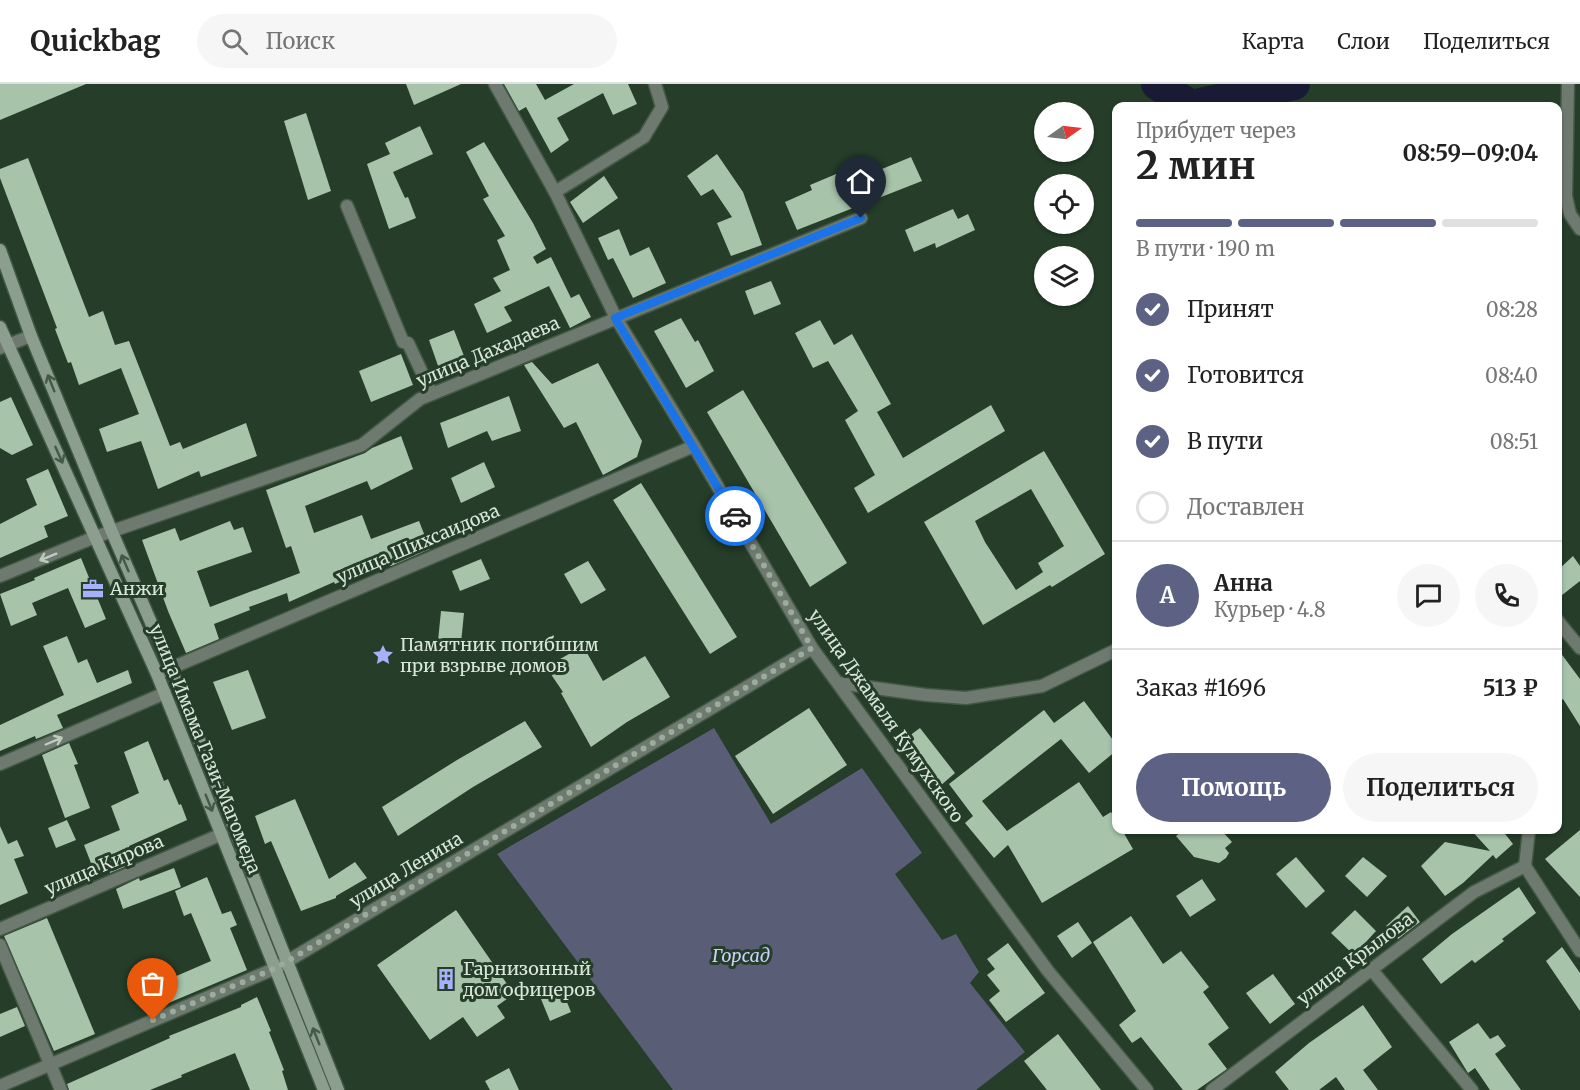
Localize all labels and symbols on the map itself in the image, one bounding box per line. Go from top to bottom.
north arrow [1034,102,1094,162]
pin [835,156,886,218]
street label: улица Дахадаева [413,311,563,392]
one-way arrow [45,374,56,392]
one-way arrow [54,446,65,464]
courier [705,486,765,546]
street label: улица Шихсаидова [333,499,503,588]
one-way arrow [39,552,57,563]
one-way arrow [119,554,130,572]
office icon: Анжи [81,577,105,601]
place label: Анжи [109,577,164,600]
street label: улица Джамаля Кумухского [804,604,969,827]
street label: улица Имама Гази-Магомеда [145,621,266,877]
place label: Памятник погибшим при взрыве домов [400,633,599,677]
place icon: Памятник погибшим при взрыве домов [371,643,395,667]
one-way arrow [44,735,62,746]
one-way arrow [204,794,215,812]
street label: улица Ленина [345,827,467,912]
street label: улица Кирова [41,829,167,900]
street label: улица Крылова [1292,907,1418,1010]
park label: Горсад [712,944,770,967]
place label: Гарнизонный дом офицеров [462,957,596,1001]
pin [127,958,178,1020]
building icon: Гарнизонный дом офицеров [434,967,458,991]
one-way arrow [310,1027,321,1045]

